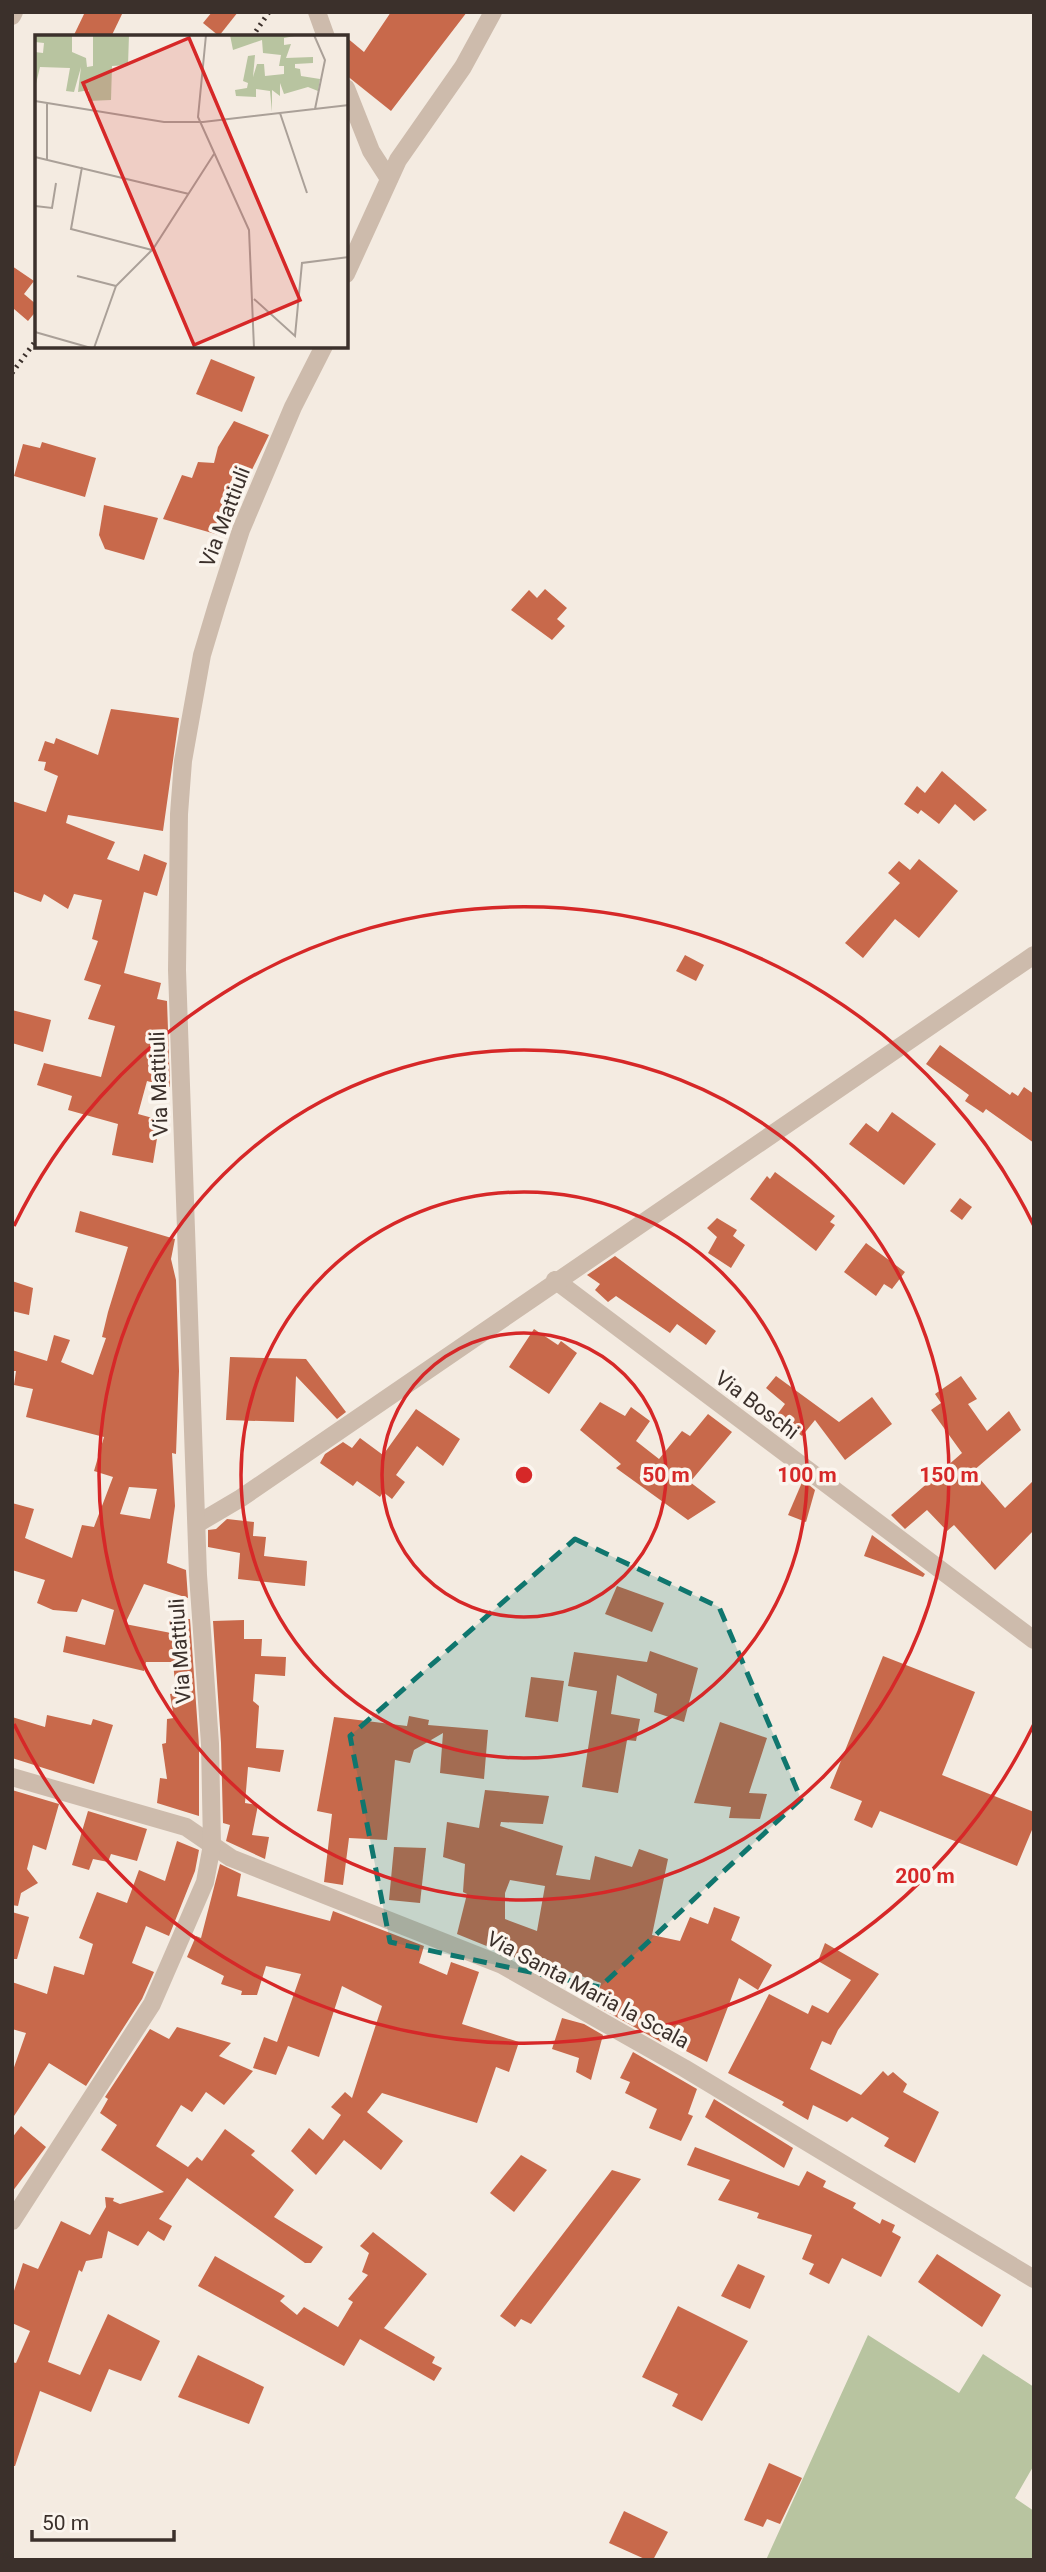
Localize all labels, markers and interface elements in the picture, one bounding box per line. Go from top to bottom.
inset map [35,35,348,348]
street label: Via Mattiuli [195,463,255,571]
street label: Via Mattiuli [145,1031,173,1137]
street label: Via Boschi [710,1366,804,1444]
centre of rings [512,1463,536,1487]
text: 50 m [642,1463,690,1487]
text: 100 m [777,1463,837,1487]
text: 150 m [919,1463,979,1487]
street label: Via Mattiuli [164,1598,196,1704]
text: 200 m [895,1864,955,1888]
street label: Via Santa Maria la Scala [483,1926,693,2054]
scale bar [32,2498,173,2542]
text: 50 m [42,2511,89,2535]

